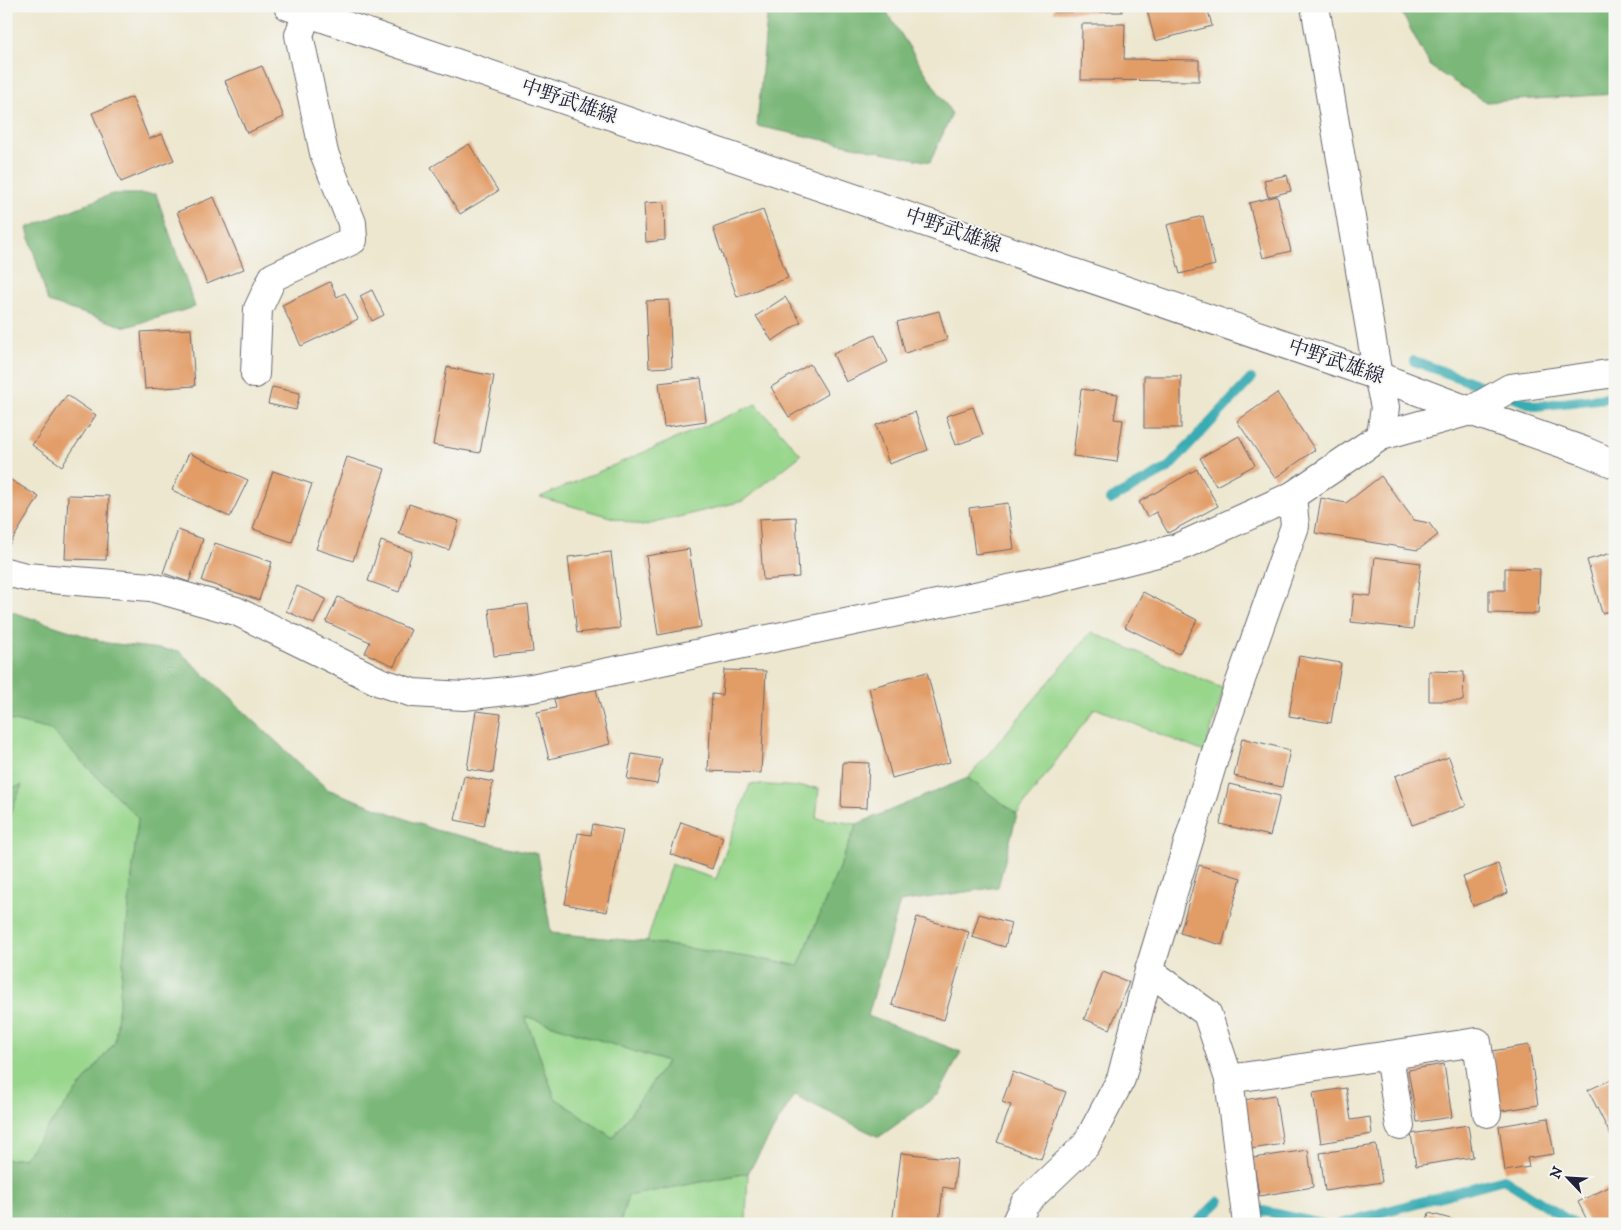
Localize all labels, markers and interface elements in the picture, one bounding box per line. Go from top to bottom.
street label: 中野武雄線 [518,74,620,130]
street label: 中野武雄線 [902,203,1004,259]
street label: 中野武雄線 [1285,334,1387,390]
north arrow [1544,1152,1594,1202]
text: N [1547,1163,1568,1182]

